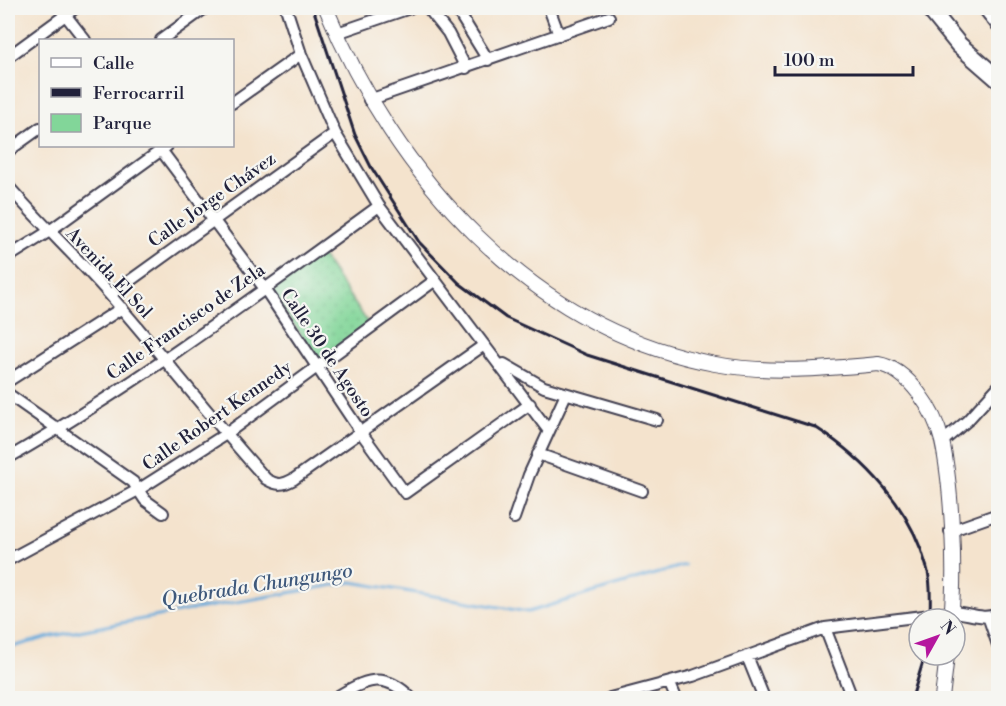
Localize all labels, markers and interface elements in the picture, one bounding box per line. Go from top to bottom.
legend [39,39,234,147]
scale bar [775,39,913,77]
text: 100 m [784,49,835,72]
text: Calle [93,52,134,75]
text: Ferrocarril [93,82,185,105]
text: Parque [93,112,152,135]
street label: Calle Jorge Chávez [144,147,280,253]
street label: Avenida El Sol [60,222,157,324]
street label: Calle Francisco de Zela [102,258,270,385]
street label: Calle 30 de Agosto [275,284,379,422]
street label: Calle Robert Kennedy [138,356,296,476]
water label: Quebrada Chungungo [160,559,354,613]
north arrow [907,607,967,667]
text: N [936,617,960,640]

